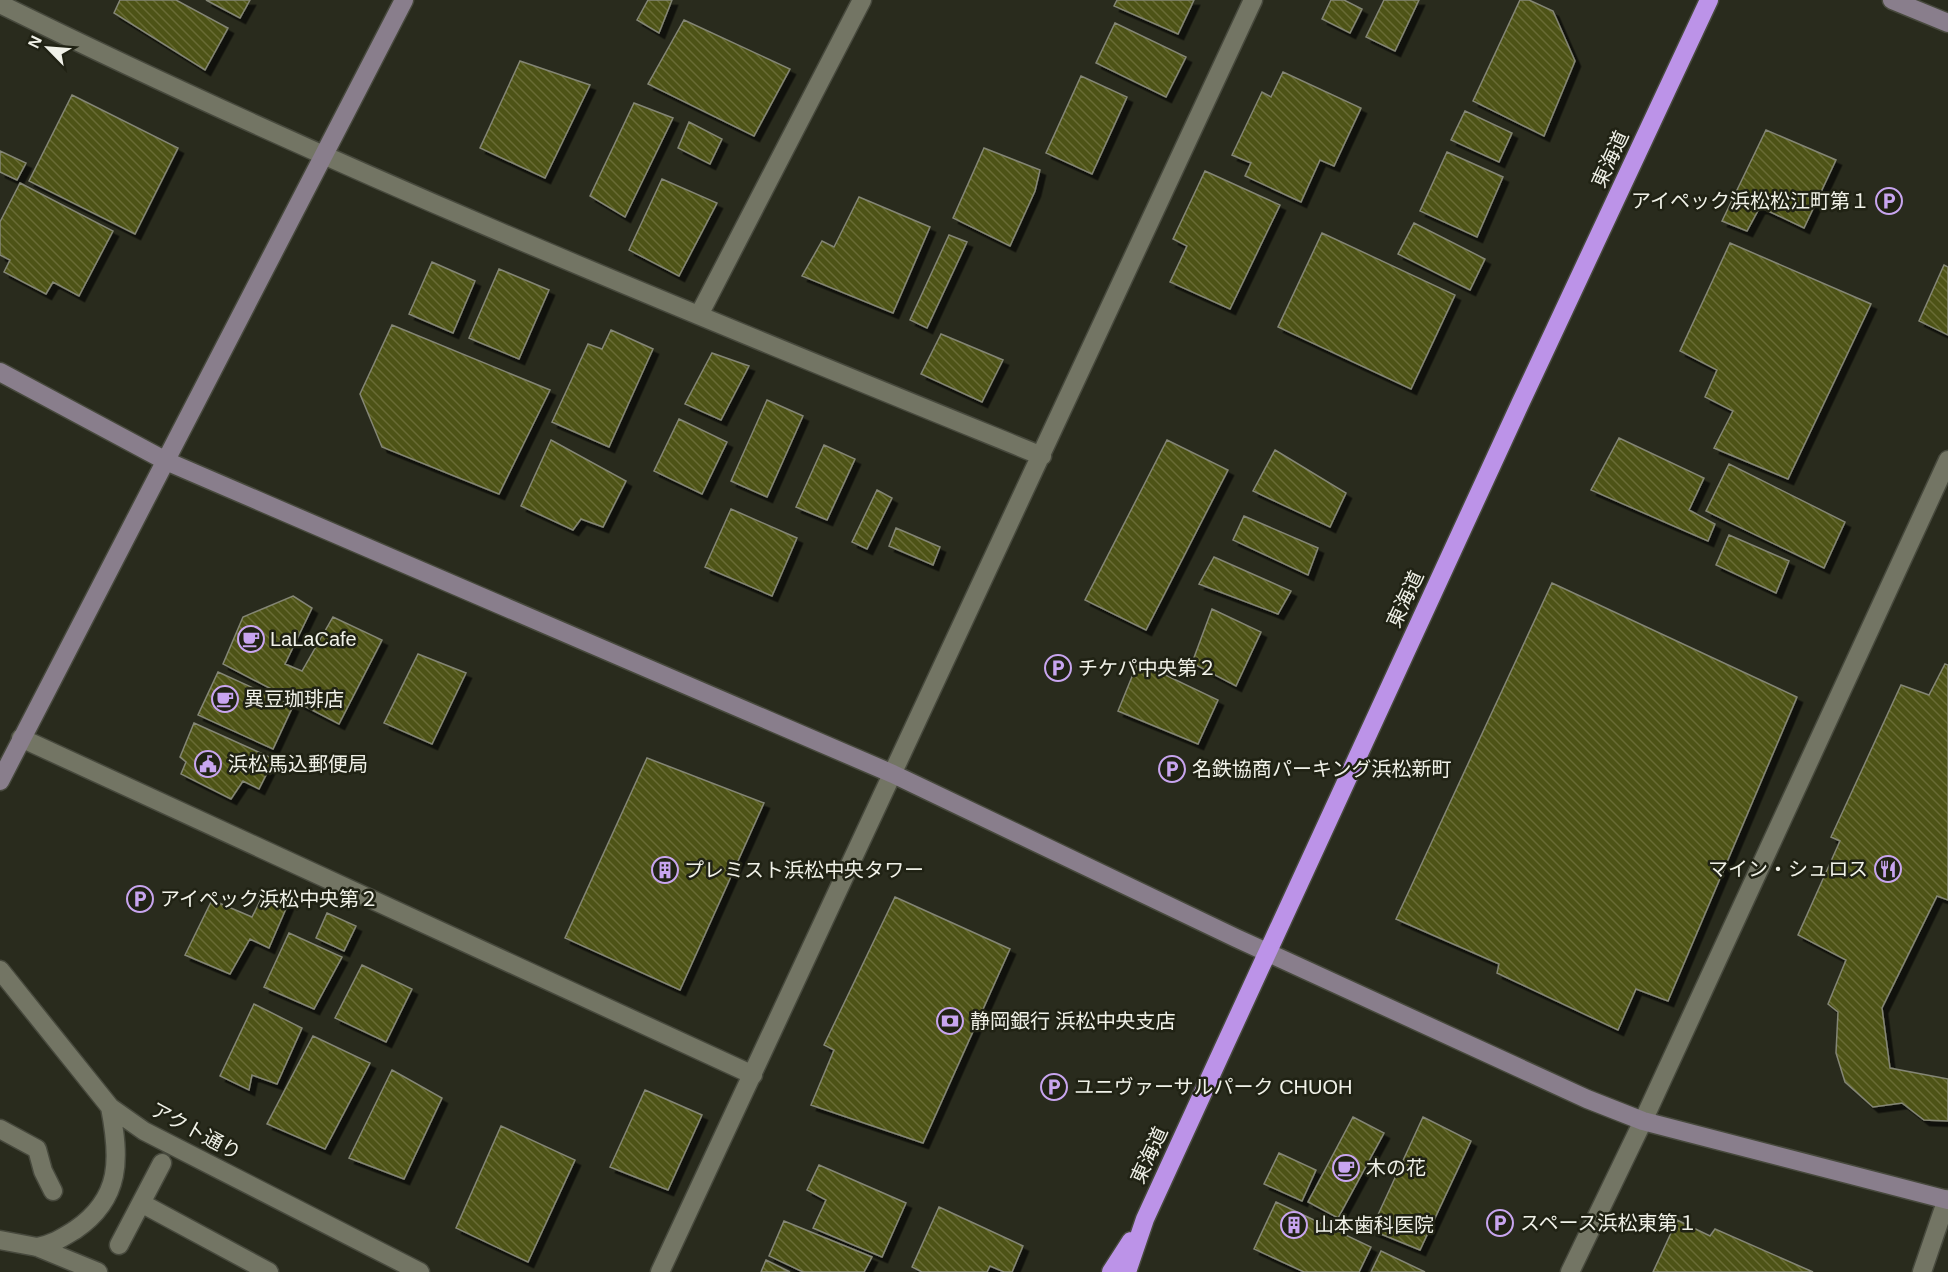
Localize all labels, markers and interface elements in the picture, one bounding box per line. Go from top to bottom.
north arrow [18,18,78,78]
text: N [25,33,45,51]
street label: 東海道 [1587,127,1633,191]
parking icon: アイペック浜松松江町第１ [1874,186,1904,216]
place label: アイペック浜松松江町第１ [1631,190,1870,212]
street label: 東海道 [1382,567,1428,631]
cafe icon: LaLaCafe [236,624,266,654]
place label: LaLaCafe [270,628,357,650]
parking icon: チケパ中央第２ [1043,653,1073,683]
place label: チケパ中央第２ [1078,657,1217,679]
cafe icon: 異豆珈琲店 [210,684,240,714]
place label: 異豆珈琲店 [244,688,344,710]
public building icon: 浜松馬込郵便局 [193,749,223,779]
place label: 浜松馬込郵便局 [228,753,368,775]
parking icon: 名鉄協商パーキング浜松新町 [1157,754,1187,784]
place label: 名鉄協商パーキング浜松新町 [1192,758,1451,780]
restaurant icon: マイン・シュロス [1873,854,1903,884]
building icon: プレミスト浜松中央タワー [650,855,680,885]
place label: マイン・シュロス [1708,858,1868,880]
place label: プレミスト浜松中央タワー [684,859,924,881]
parking icon: アイペック浜松中央第２ [125,884,155,914]
place label: アイペック浜松中央第２ [160,888,379,910]
bank icon: 静岡銀行 浜松中央支店 [935,1006,965,1036]
place label: 静岡銀行 浜松中央支店 [970,1010,1176,1032]
parking icon: ユニヴァーサルパーク CHUOH [1039,1072,1069,1102]
place label: ユニヴァーサルパーク CHUOH [1074,1076,1353,1098]
street label: アクト通り [147,1098,245,1164]
street label: 東海道 [1126,1123,1172,1187]
cafe icon: 木の花 [1331,1153,1361,1183]
place label: 木の花 [1366,1157,1426,1179]
parking icon: スペース浜松東第１ [1485,1208,1515,1238]
building icon: 山本歯科医院 [1279,1210,1309,1240]
place label: スペース浜松東第１ [1520,1212,1698,1234]
place label: 山本歯科医院 [1314,1214,1434,1236]

